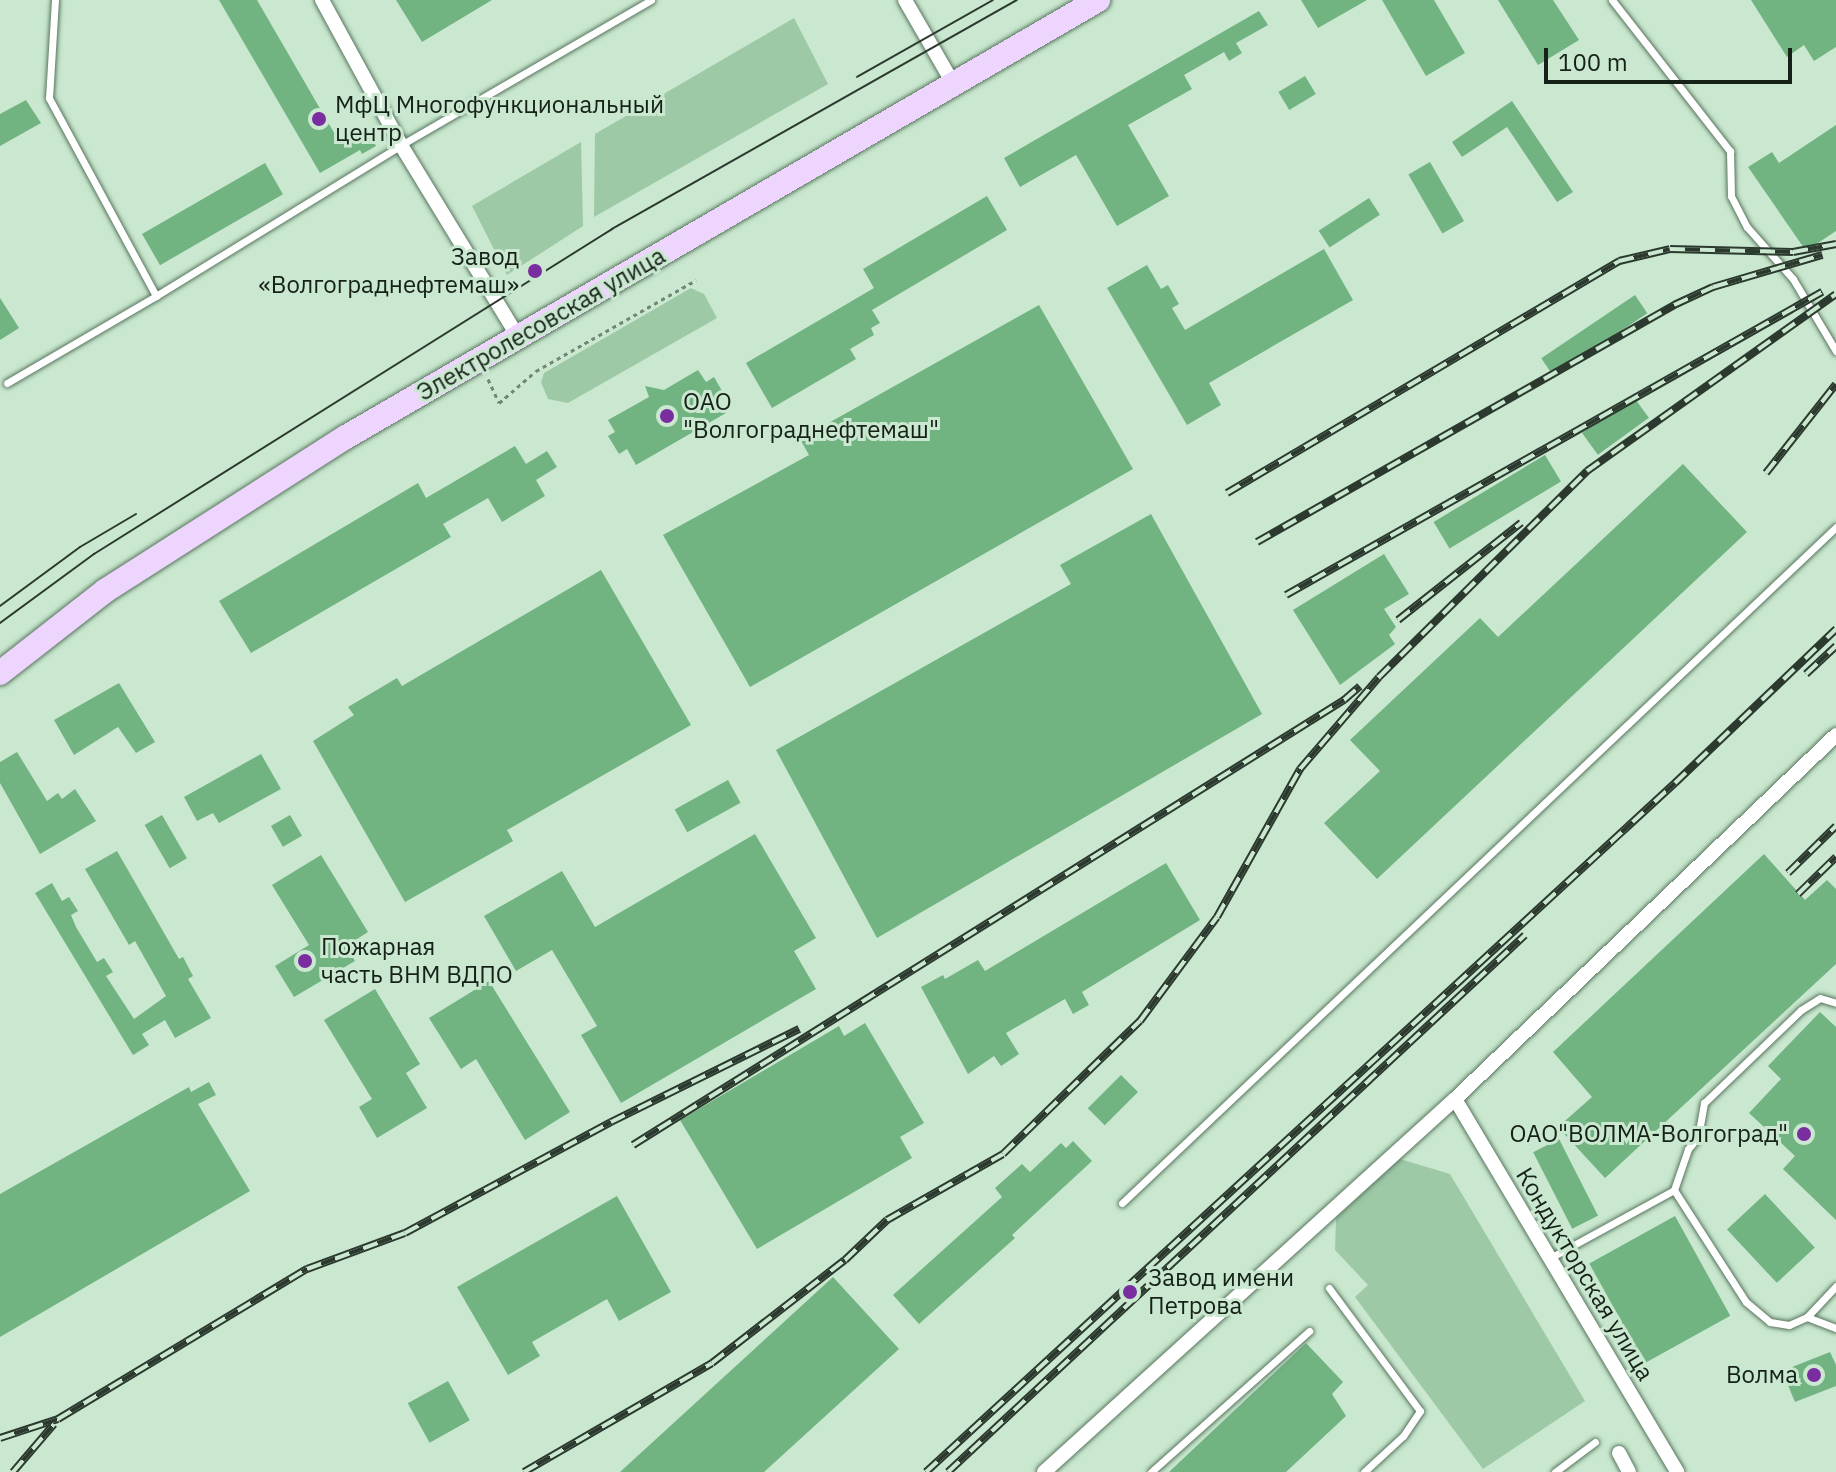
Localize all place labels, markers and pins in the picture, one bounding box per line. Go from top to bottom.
place label: МфЦ Многофункциональный центр [335,91,664,147]
marker: МфЦ Многофункциональный центр [310,110,328,128]
place label: Завод «Волгограднефтемаш» [258,243,519,299]
marker: Завод «Волгограднефтемаш» [526,262,544,280]
place label: ОАО "Волгограднефтемаш" [683,388,939,444]
marker: ОАО "Волгограднефтемаш" [658,407,676,425]
place label: Пожарная часть ВНМ ВДПО [321,933,513,989]
marker: Пожарная часть ВНМ ВДПО [296,952,314,970]
place label: ОАО"ВОЛМА-Волгоград" [1510,1120,1788,1148]
marker: ОАО"ВОЛМА-Волгоград" [1795,1125,1813,1143]
place label: Завод имени Петрова [1148,1264,1294,1320]
marker: Завод имени Петрова [1119,1281,1141,1303]
place label: Волма [1726,1361,1798,1389]
marker: Волма [1805,1366,1823,1384]

